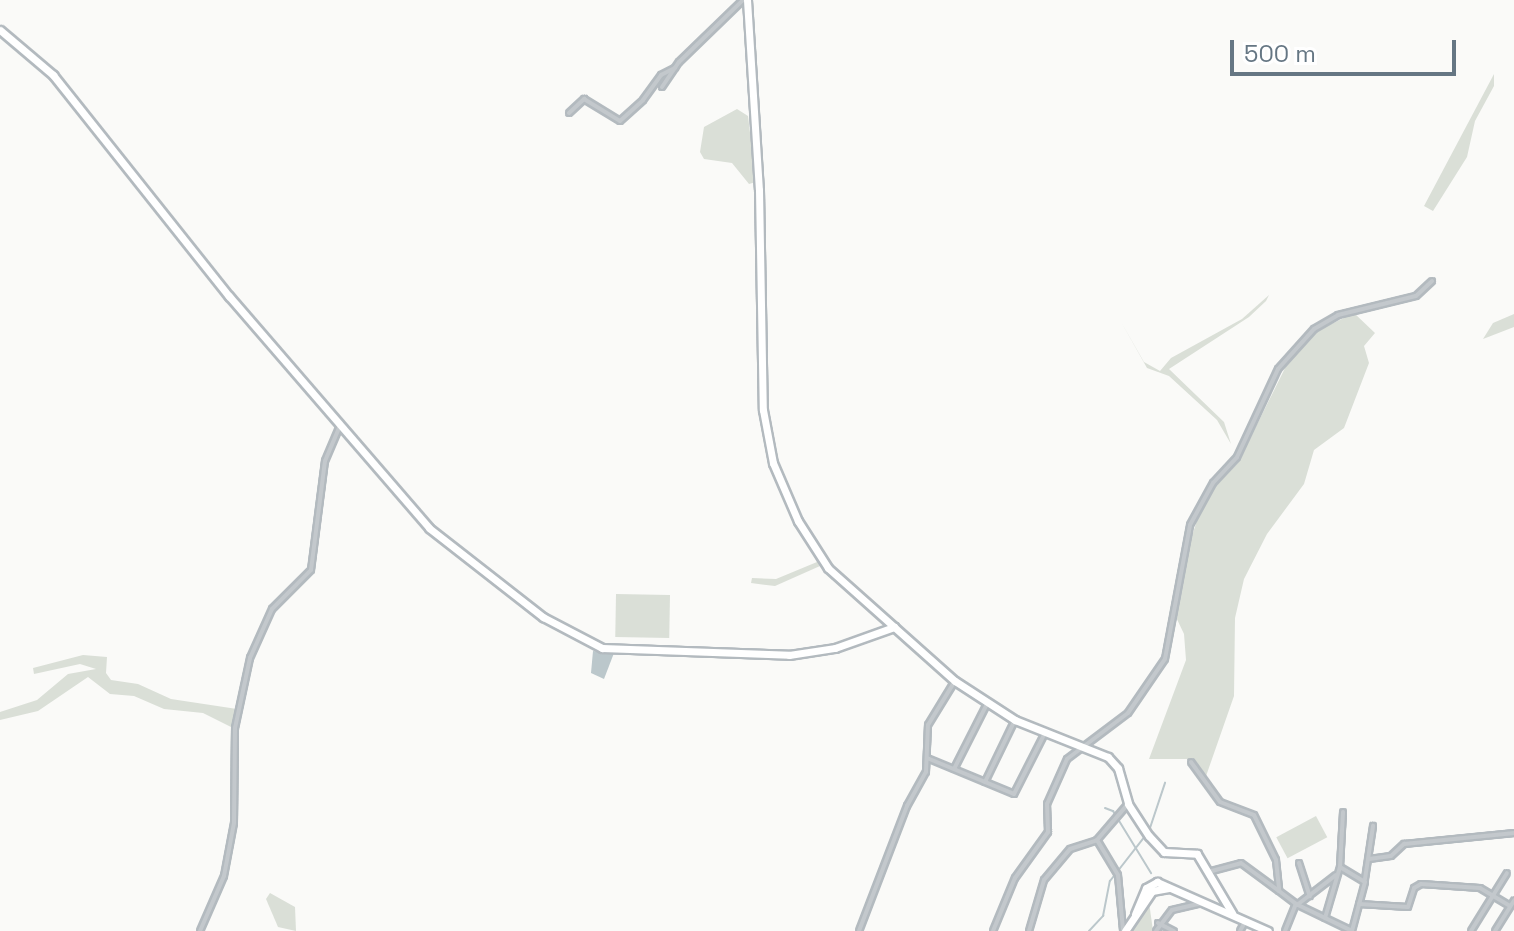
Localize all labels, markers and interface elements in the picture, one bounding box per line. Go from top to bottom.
scale bar [1234,24,1460,74]
text: 500 m [1244,38,1316,69]

